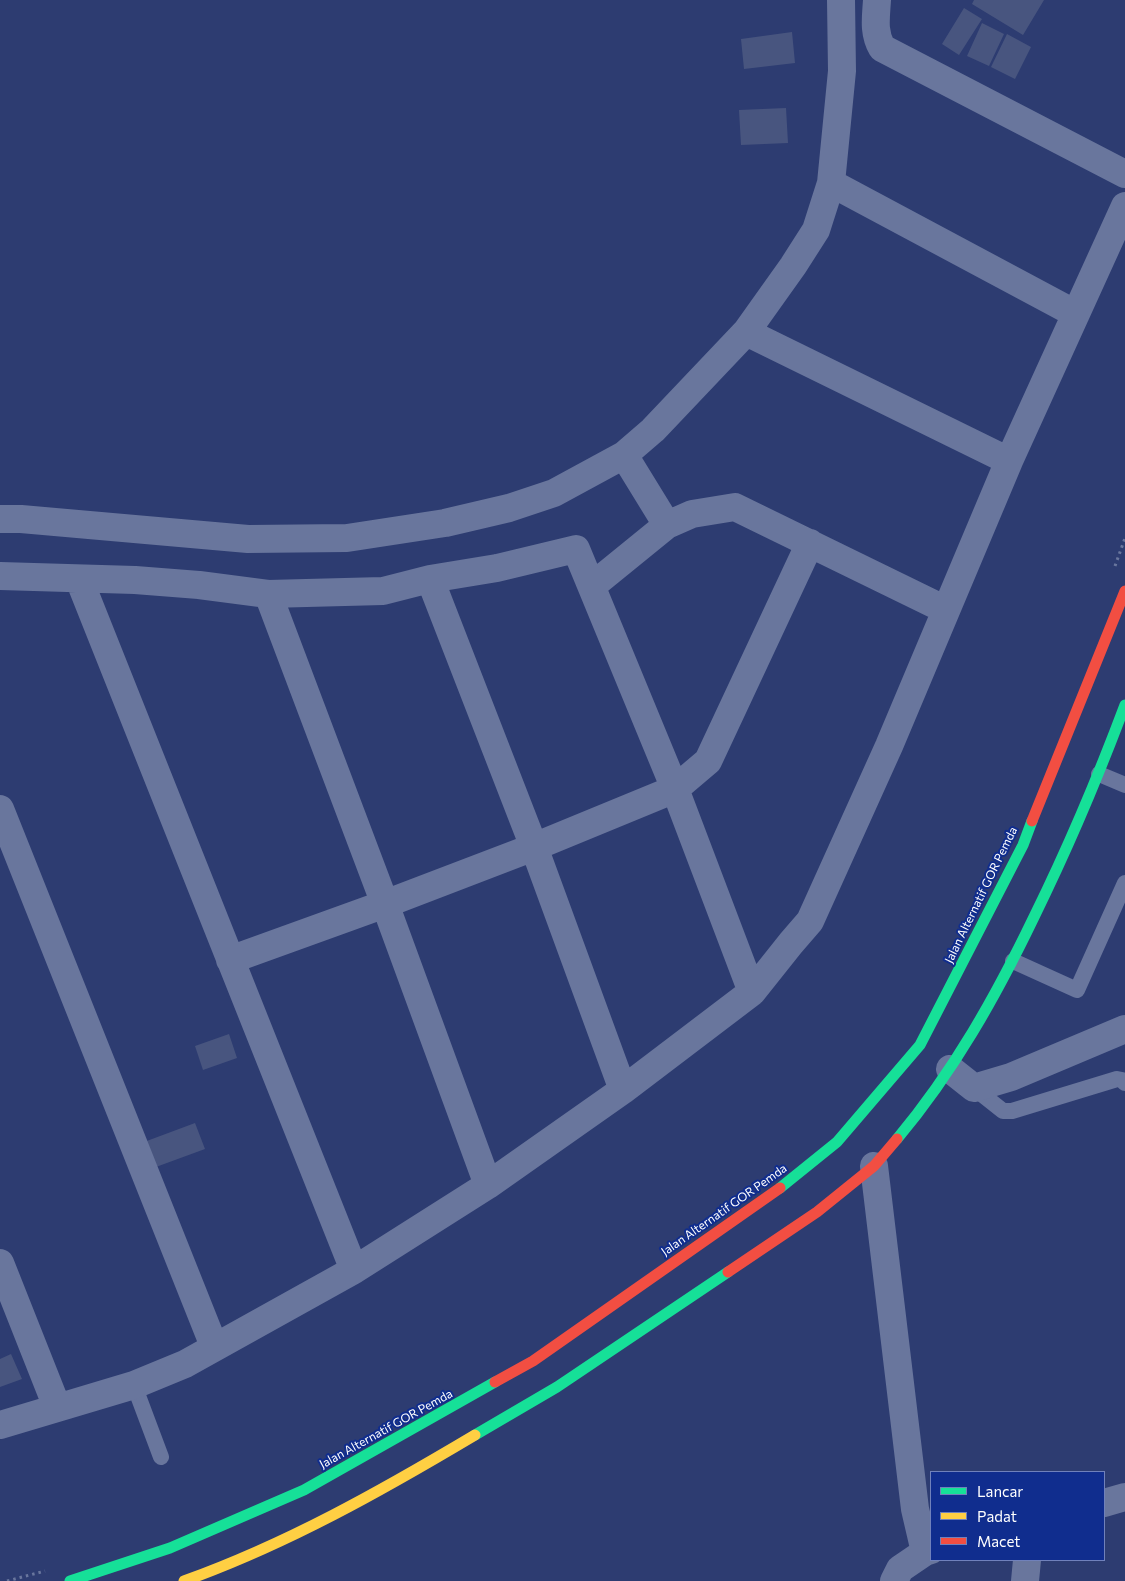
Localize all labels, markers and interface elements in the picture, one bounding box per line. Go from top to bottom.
street label: Jalan Alternatif GOR Pemda [942,824,1020,966]
street label: Jalan Alternatif GOR Pemda [658,1161,790,1259]
street label: Jalan Alternatif GOR Pemda [317,1386,455,1472]
legend [930,1471,1105,1561]
text: Lancar [977,1482,1023,1500]
text: Padat [977,1507,1017,1525]
text: Macet [977,1532,1020,1550]

